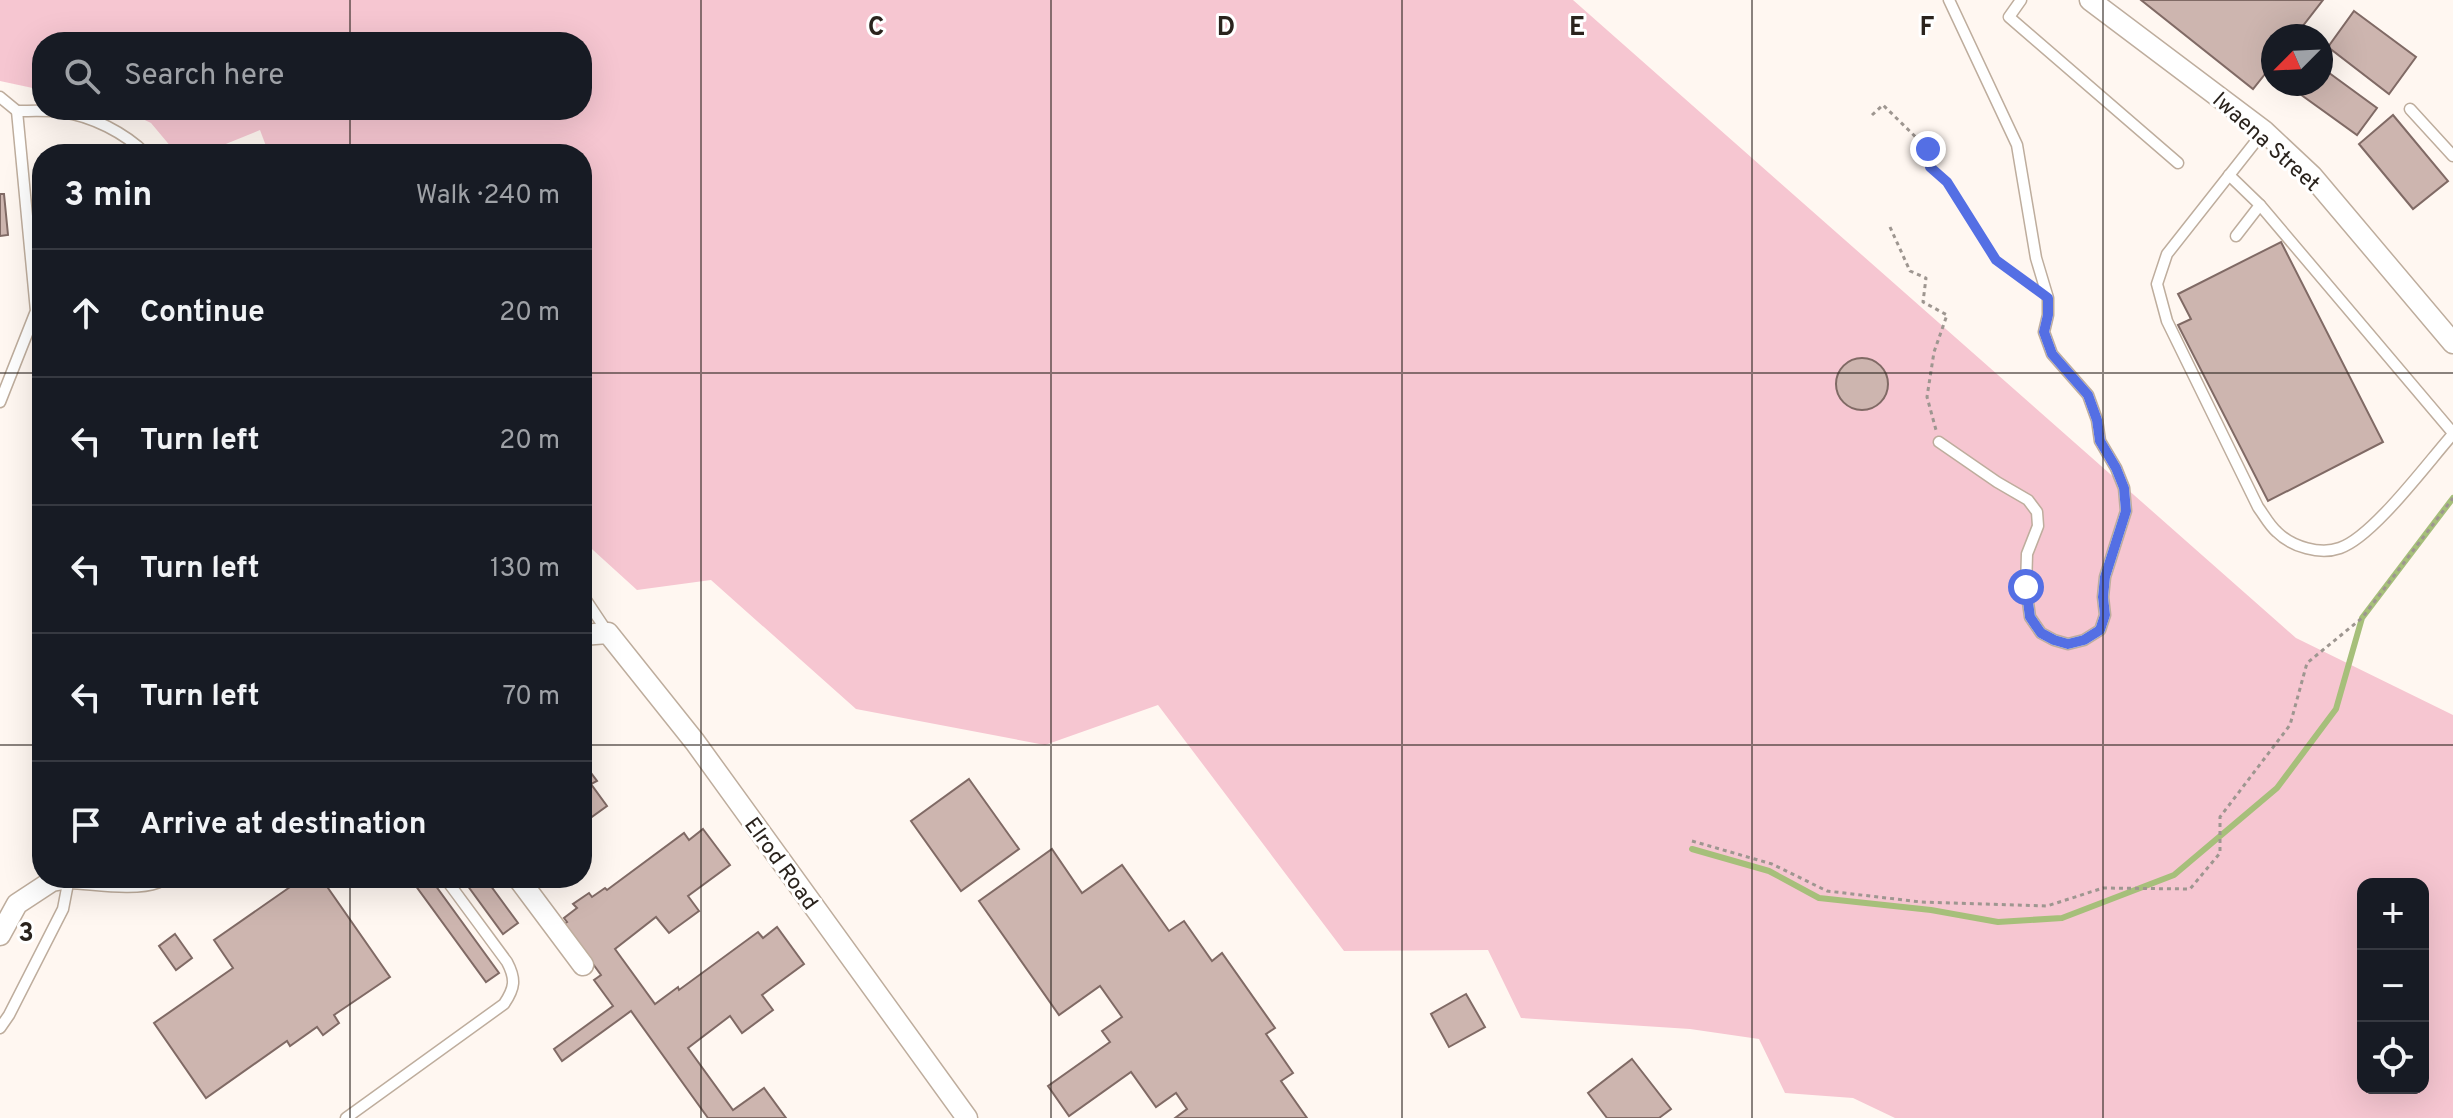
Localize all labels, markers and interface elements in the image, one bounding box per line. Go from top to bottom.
text: C [868,12,884,45]
text: D [1217,12,1235,45]
text: E [1569,12,1585,45]
text: F [1920,12,1935,45]
north arrow [2261,24,2333,96]
search box [32,32,592,120]
icon: search [60,54,104,98]
text: Search here [124,58,284,95]
street label: Iwaena Street [2206,87,2325,198]
route end [1910,131,1946,167]
text: 3 min [64,175,152,218]
text: Walk · 240 m [416,180,560,213]
icon: ahead [64,291,108,335]
text: Continue [140,295,265,332]
text: 20 m [499,297,560,330]
icon: left [64,419,108,463]
text: Turn left [140,423,260,460]
text: 20 m [499,425,560,458]
icon: left [64,547,108,591]
text: Turn left [140,551,260,588]
text: 130 m [490,553,560,586]
route start [2008,569,2044,605]
icon: left [64,675,108,719]
text: Turn left [140,679,260,716]
text: 70 m [502,681,560,714]
icon: arrive [64,803,108,847]
text: Arrive at destination [140,807,426,844]
street label: Elrod Road [737,813,823,916]
map controls [2357,878,2429,1094]
button: + [2357,878,2429,950]
text: 3 [18,918,34,951]
button: − [2357,950,2429,1022]
button: locate [2357,1022,2429,1094]

